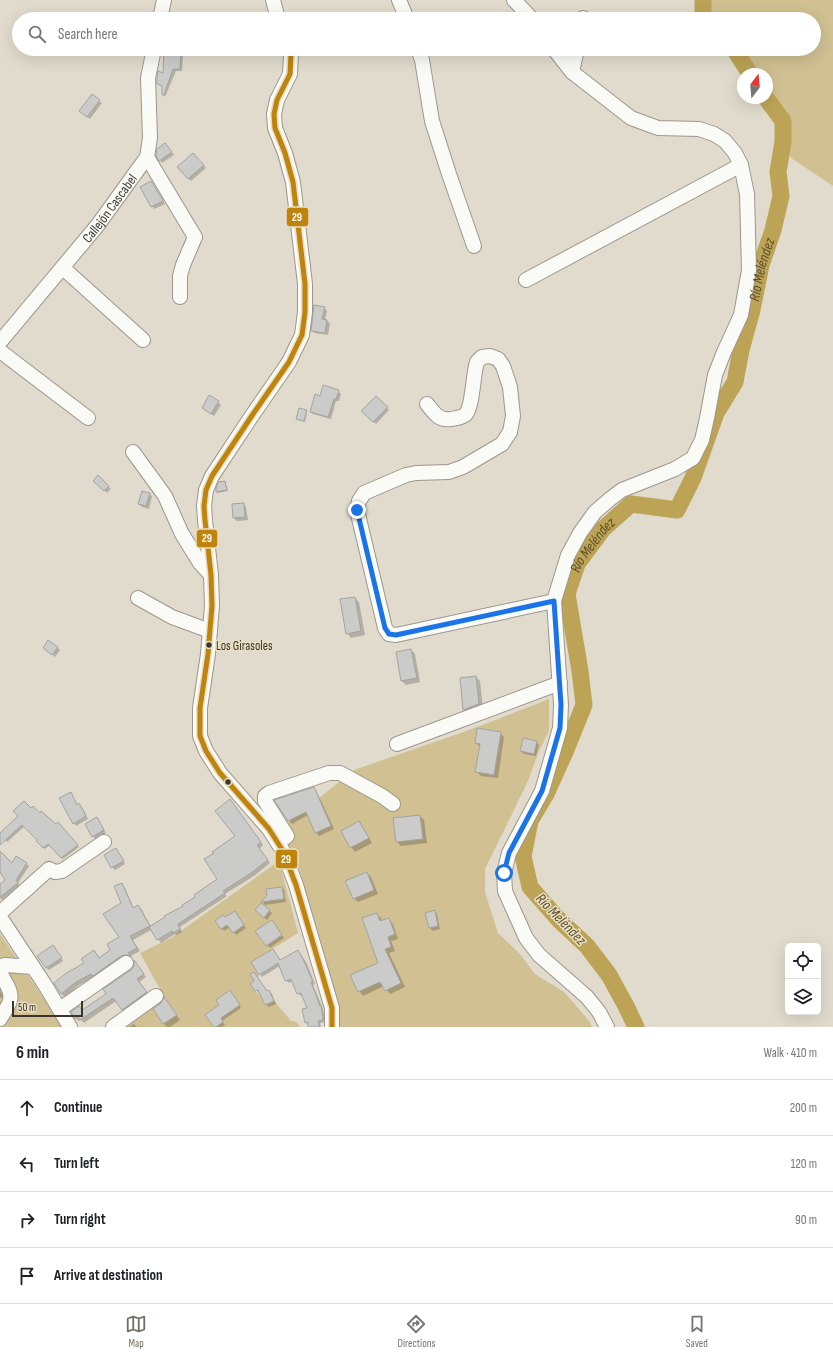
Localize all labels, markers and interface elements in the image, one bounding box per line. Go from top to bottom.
search box [12,12,821,56]
icon: search [26,23,48,45]
text: Search here [58,25,118,44]
north arrow [737,68,773,104]
street label: Callejón Cascabel [79,171,141,246]
line badge: 29 [286,207,309,227]
text: 29 [292,211,302,224]
water label: Río Meléndez [745,235,780,303]
route end [348,501,366,519]
water label: Río Meléndez [566,513,620,575]
line badge: 29 [196,529,218,548]
text: 29 [202,532,212,545]
place label: Los Girasoles [216,638,273,654]
marker: Los Girasoles [204,640,214,650]
unlabelled marker [223,777,233,787]
line badge: 29 [275,849,298,869]
text: 29 [281,853,291,866]
route start [495,864,513,882]
water label: Río Meléndez [531,889,590,950]
map controls [785,943,821,1015]
button: locate [785,943,821,979]
button: layers [785,979,821,1015]
scale bar [12,999,83,1018]
text: 50 m [18,1001,36,1014]
text: 6 min [16,1043,49,1063]
text: Walk · 410 m [764,1045,817,1061]
icon: ahead [16,1097,38,1119]
text: Continue [54,1098,103,1117]
text: 200 m [790,1100,817,1116]
icon: left [16,1153,38,1175]
text: Turn left [54,1154,99,1173]
text: 120 m [791,1156,817,1172]
icon: right [16,1209,38,1231]
text: Turn right [54,1210,106,1229]
text: 90 m [795,1212,817,1228]
icon: arrive [16,1265,38,1287]
text: Arrive at destination [54,1266,163,1285]
tab: Map [125,1313,147,1350]
tab: Directions [398,1313,435,1350]
tab: Saved [686,1313,708,1350]

